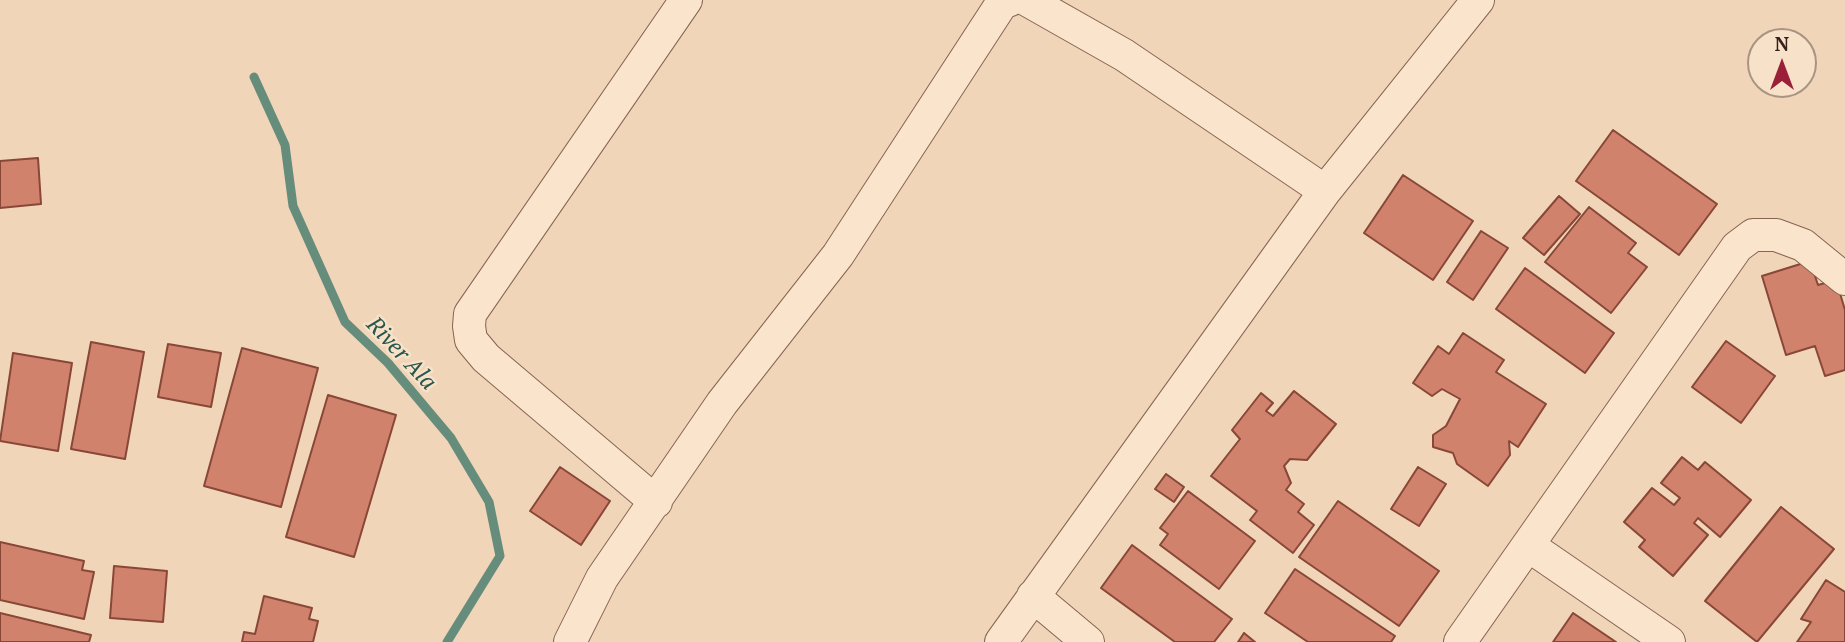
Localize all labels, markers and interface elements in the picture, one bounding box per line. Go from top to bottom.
north arrow [1747,28,1817,98]
text: N [1775,31,1789,56]
water label: River Ala [360,312,442,396]

